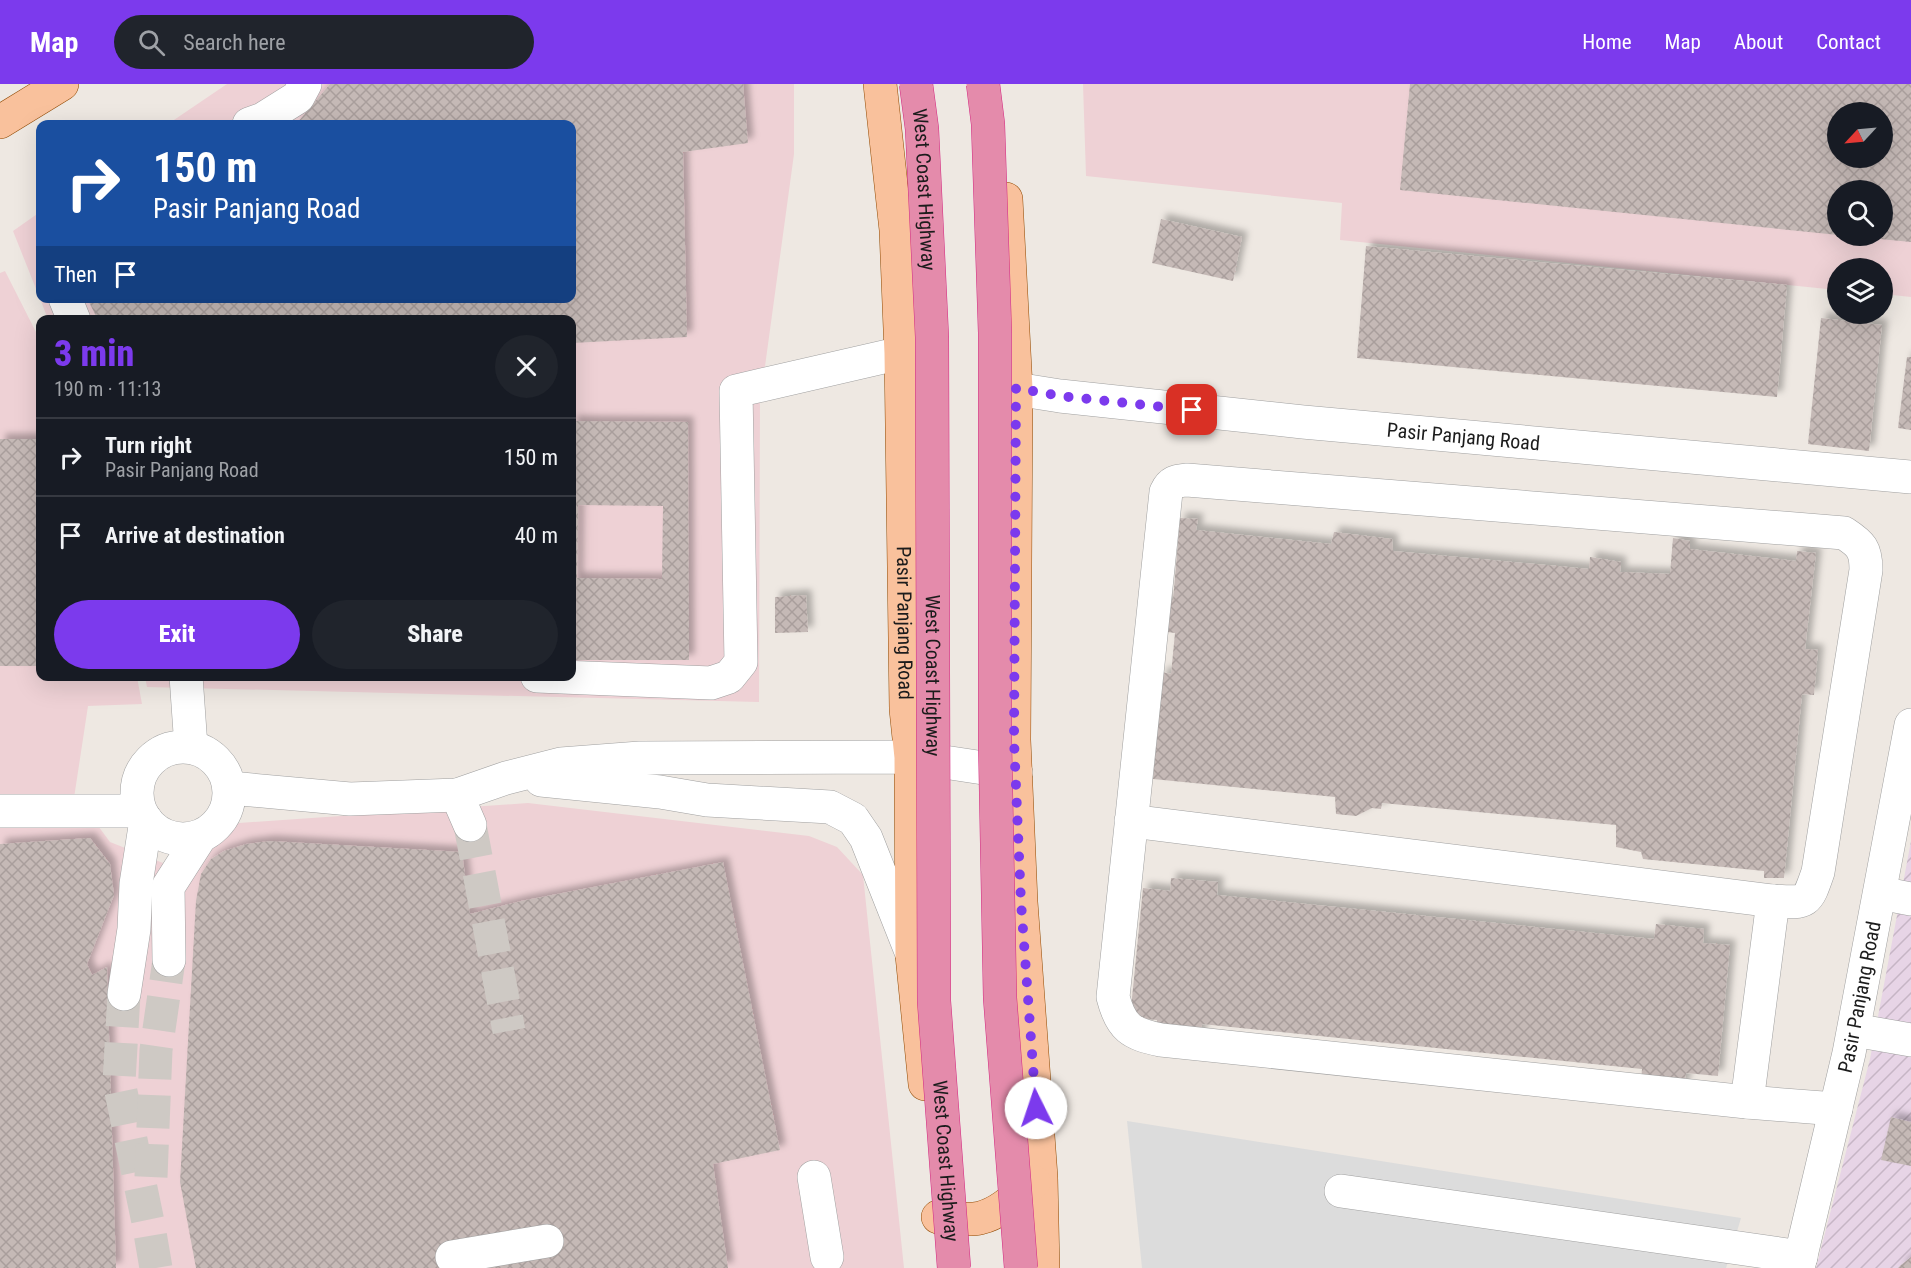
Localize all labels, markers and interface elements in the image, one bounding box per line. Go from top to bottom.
search box [114,15,534,69]
text: Map [30,26,78,59]
icon: search [135,26,168,59]
text: Search here [183,30,286,55]
text: Home [1582,30,1632,54]
text: Map [1665,30,1701,54]
text: About [1734,30,1783,54]
text: Contact [1816,30,1881,54]
north arrow [1827,102,1893,168]
map controls [1827,102,1893,324]
street label: West Coast Highway [907,107,941,271]
text: 150 m [153,143,258,192]
icon: right [54,144,132,222]
button: search [1827,180,1893,246]
text: Pasir Panjang Road [153,193,360,225]
icon: arrive [109,258,142,291]
button: layers [1827,258,1893,324]
text: Then [54,262,97,287]
text: 3 min [54,333,134,375]
button: close [495,335,558,398]
text: 190 m · 11:13 [54,377,161,401]
pin [1166,384,1217,435]
icon: arrive [1175,393,1208,426]
street label: Pasir Panjang Road [1386,418,1541,455]
text: Turn right [105,433,192,458]
icon: right [54,441,87,474]
text: 150 m [504,445,558,470]
text: Pasir Panjang Road [105,458,259,482]
icon: arrive [54,519,87,552]
text: Arrive at destination [105,523,285,548]
text: 40 m [515,523,558,548]
street label: Pasir Panjang Road [892,546,918,700]
street label: West Coast Highway [921,594,945,756]
button: Exit [54,600,300,669]
button: Share [312,600,558,669]
street label: Pasir Panjang Road [1833,919,1886,1075]
position arrow [1004,1076,1068,1140]
street label: West Coast Highway [928,1079,964,1243]

